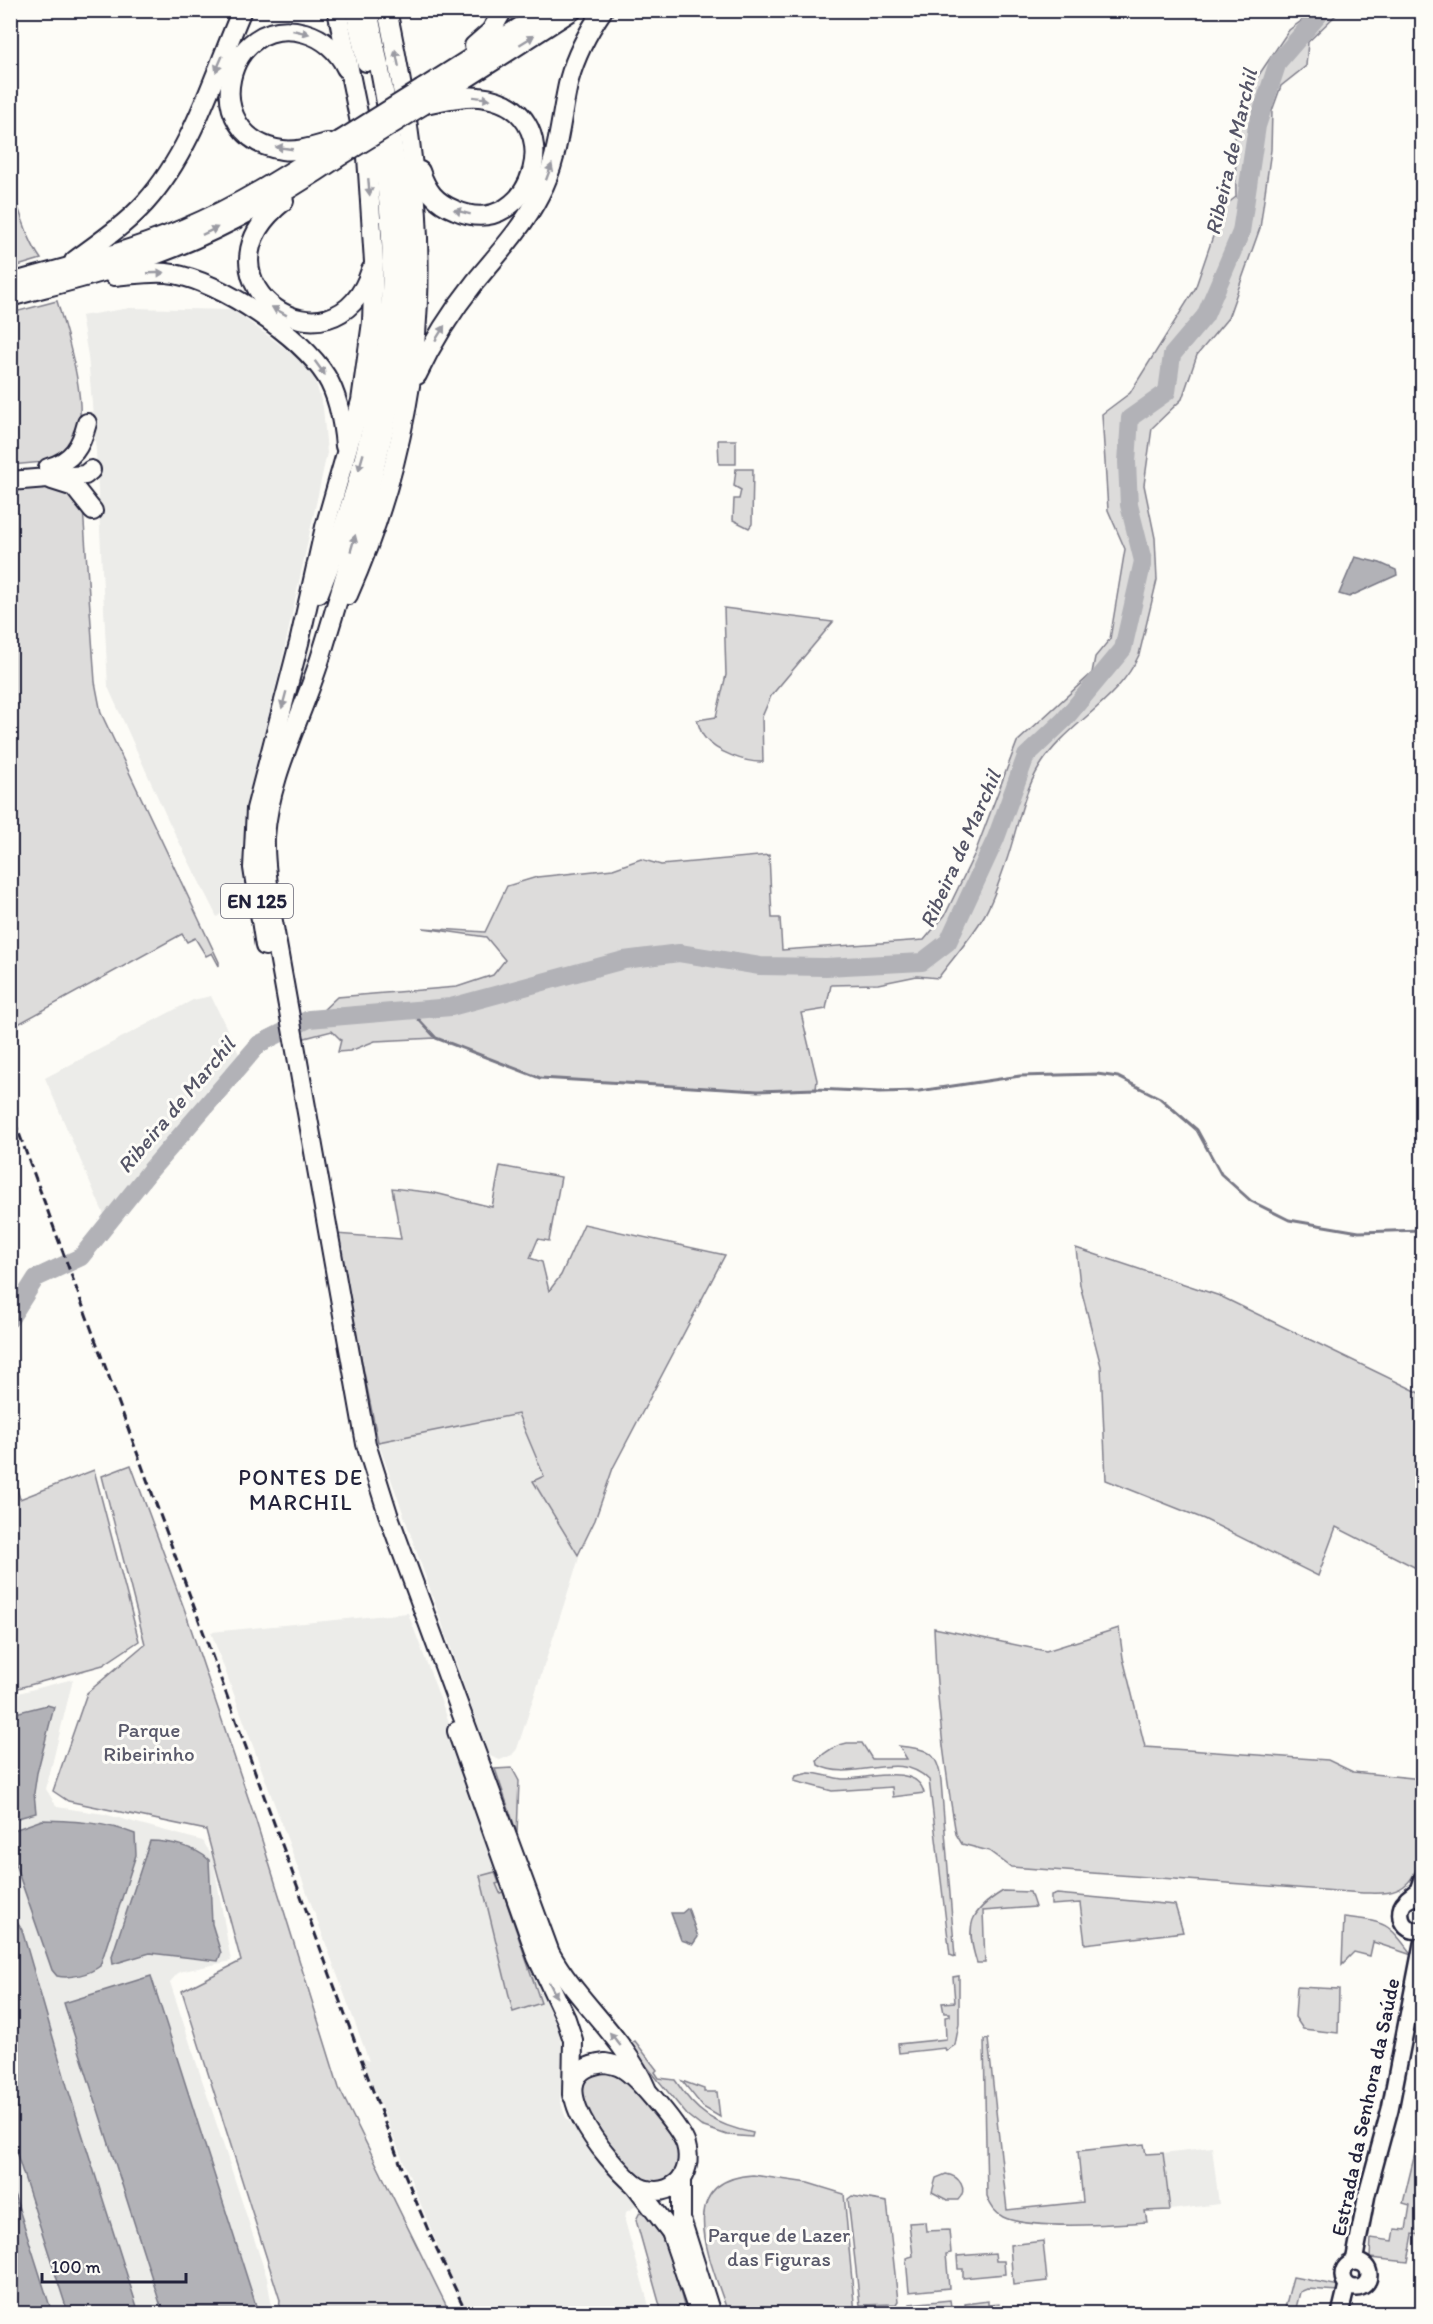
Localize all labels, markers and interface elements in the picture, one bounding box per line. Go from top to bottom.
one-way arrow [292,28,310,38]
one-way arrow [519,34,536,45]
one-way arrow [392,49,401,68]
one-way arrow [214,56,224,74]
water label: Ribeira de Marchil [1199,65,1264,238]
one-way arrow [473,93,492,103]
one-way arrow [274,144,293,153]
one-way arrow [545,163,554,181]
one-way arrow [364,177,374,196]
one-way arrow [453,207,471,216]
one-way arrow [202,227,219,236]
one-way arrow [146,269,165,278]
one-way arrow [271,306,287,317]
one-way arrow [434,324,445,341]
one-way arrow [314,360,326,376]
one-way arrow [356,453,366,471]
one-way arrow [349,534,358,552]
one-way arrow [279,691,288,709]
water label: Ribeira de Marchil [913,764,1008,932]
road number: EN 125 [221,884,293,918]
water label: Ribeira de Marchil [111,1030,242,1179]
district label: PONTES DE MARCHIL [238,1464,364,1516]
park label: Parque Ribeirinho [103,1717,195,1766]
street label: Estrada da Senhora da Saúde [1325,1976,1405,2238]
one-way arrow [548,1981,557,1998]
one-way arrow [609,2031,622,2047]
park label: Parque de Lazer das Figuras [708,2222,850,2271]
scale bar [42,2246,186,2284]
text: 100 m [51,2256,101,2278]

